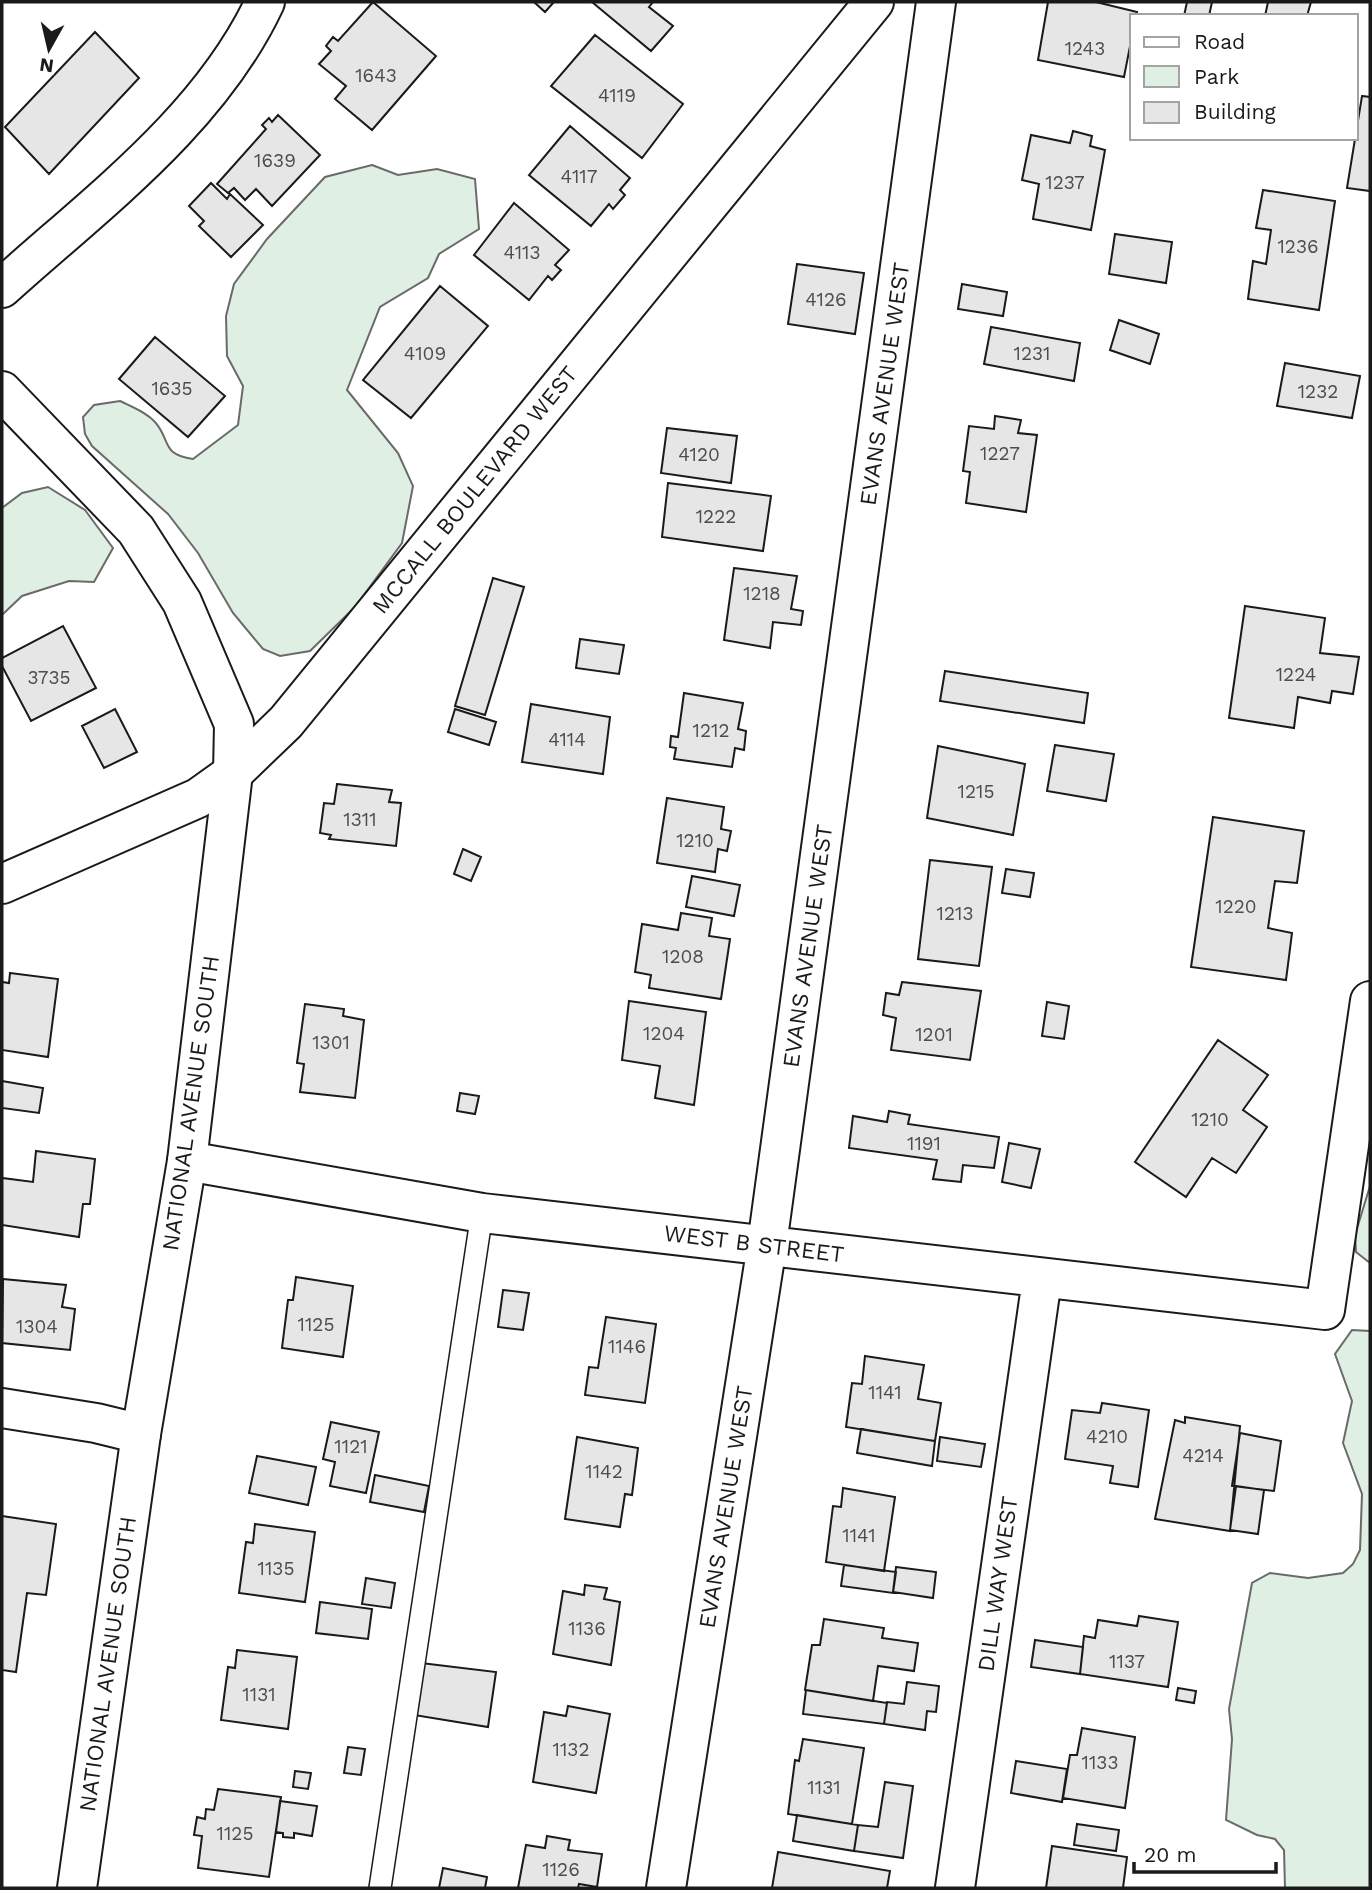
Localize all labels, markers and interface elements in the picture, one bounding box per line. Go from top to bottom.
north arrow [14,14,84,84]
legend [1130,14,1358,140]
text: Road [1194,29,1245,54]
house number: 1243 [1065,37,1105,60]
text: N [38,53,55,78]
house number: 1643 [355,64,397,87]
text: Park [1194,64,1239,89]
house number: 4119 [598,84,636,107]
text: Building [1194,99,1276,124]
house number: 1639 [254,149,296,172]
house number: 4117 [561,165,597,188]
house number: 1237 [1045,171,1085,194]
house number: 1236 [1277,235,1319,258]
house number: 4113 [503,241,541,264]
street label: EVANS AVENUE WEST [855,261,915,507]
house number: 4126 [805,288,847,311]
house number: 4109 [404,342,446,365]
house number: 1231 [1014,342,1050,365]
street label: MCCALL BOULEVARD WEST [367,361,583,619]
house number: 1635 [151,377,193,400]
house number: 1232 [1298,380,1338,403]
house number: 1227 [980,442,1020,465]
house number: 4120 [678,443,720,466]
house number: 1222 [696,505,736,528]
house number: 1218 [743,582,781,605]
house number: 1224 [1276,663,1316,686]
house number: 3735 [27,666,71,689]
house number: 1212 [693,719,729,742]
house number: 4114 [548,728,586,751]
house number: 1215 [958,780,994,803]
house number: 1311 [343,808,377,831]
street label: EVANS AVENUE WEST [778,823,838,1069]
house number: 1210 [676,829,714,852]
house number: 1220 [1215,895,1257,918]
house number: 1213 [937,902,973,925]
house number: 1208 [662,945,704,968]
street label: NATIONAL AVENUE SOUTH [157,954,225,1252]
house number: 1204 [643,1022,685,1045]
house number: 1201 [915,1023,953,1046]
house number: 1301 [312,1031,350,1054]
house number: 1210 [1191,1108,1229,1131]
house number: 1191 [907,1132,941,1155]
street label: WEST B STREET [662,1220,846,1268]
house number: 1125 [298,1313,334,1336]
house number: 1304 [16,1315,58,1338]
house number: 1146 [608,1335,646,1358]
house number: 1141 [868,1381,902,1404]
street label: EVANS AVENUE WEST [693,1384,759,1630]
house number: 4210 [1086,1425,1128,1448]
house number: 1121 [334,1435,368,1458]
house number: 4214 [1182,1444,1224,1467]
house number: 1142 [585,1460,623,1483]
street label: DILL WAY WEST [972,1495,1024,1673]
street label: NATIONAL AVENUE SOUTH [74,1515,142,1813]
house number: 1141 [842,1524,876,1547]
house number: 1135 [258,1557,294,1580]
house number: 1136 [568,1617,606,1640]
house number: 1137 [1109,1650,1145,1673]
house number: 1131 [242,1683,276,1706]
house number: 1132 [553,1738,589,1761]
house number: 1133 [1082,1751,1118,1774]
house number: 1131 [807,1776,841,1799]
house number: 1125 [217,1822,253,1845]
scale bar [1134,1830,1276,1874]
text: 20 m [1144,1842,1196,1867]
house number: 1126 [542,1858,580,1881]

